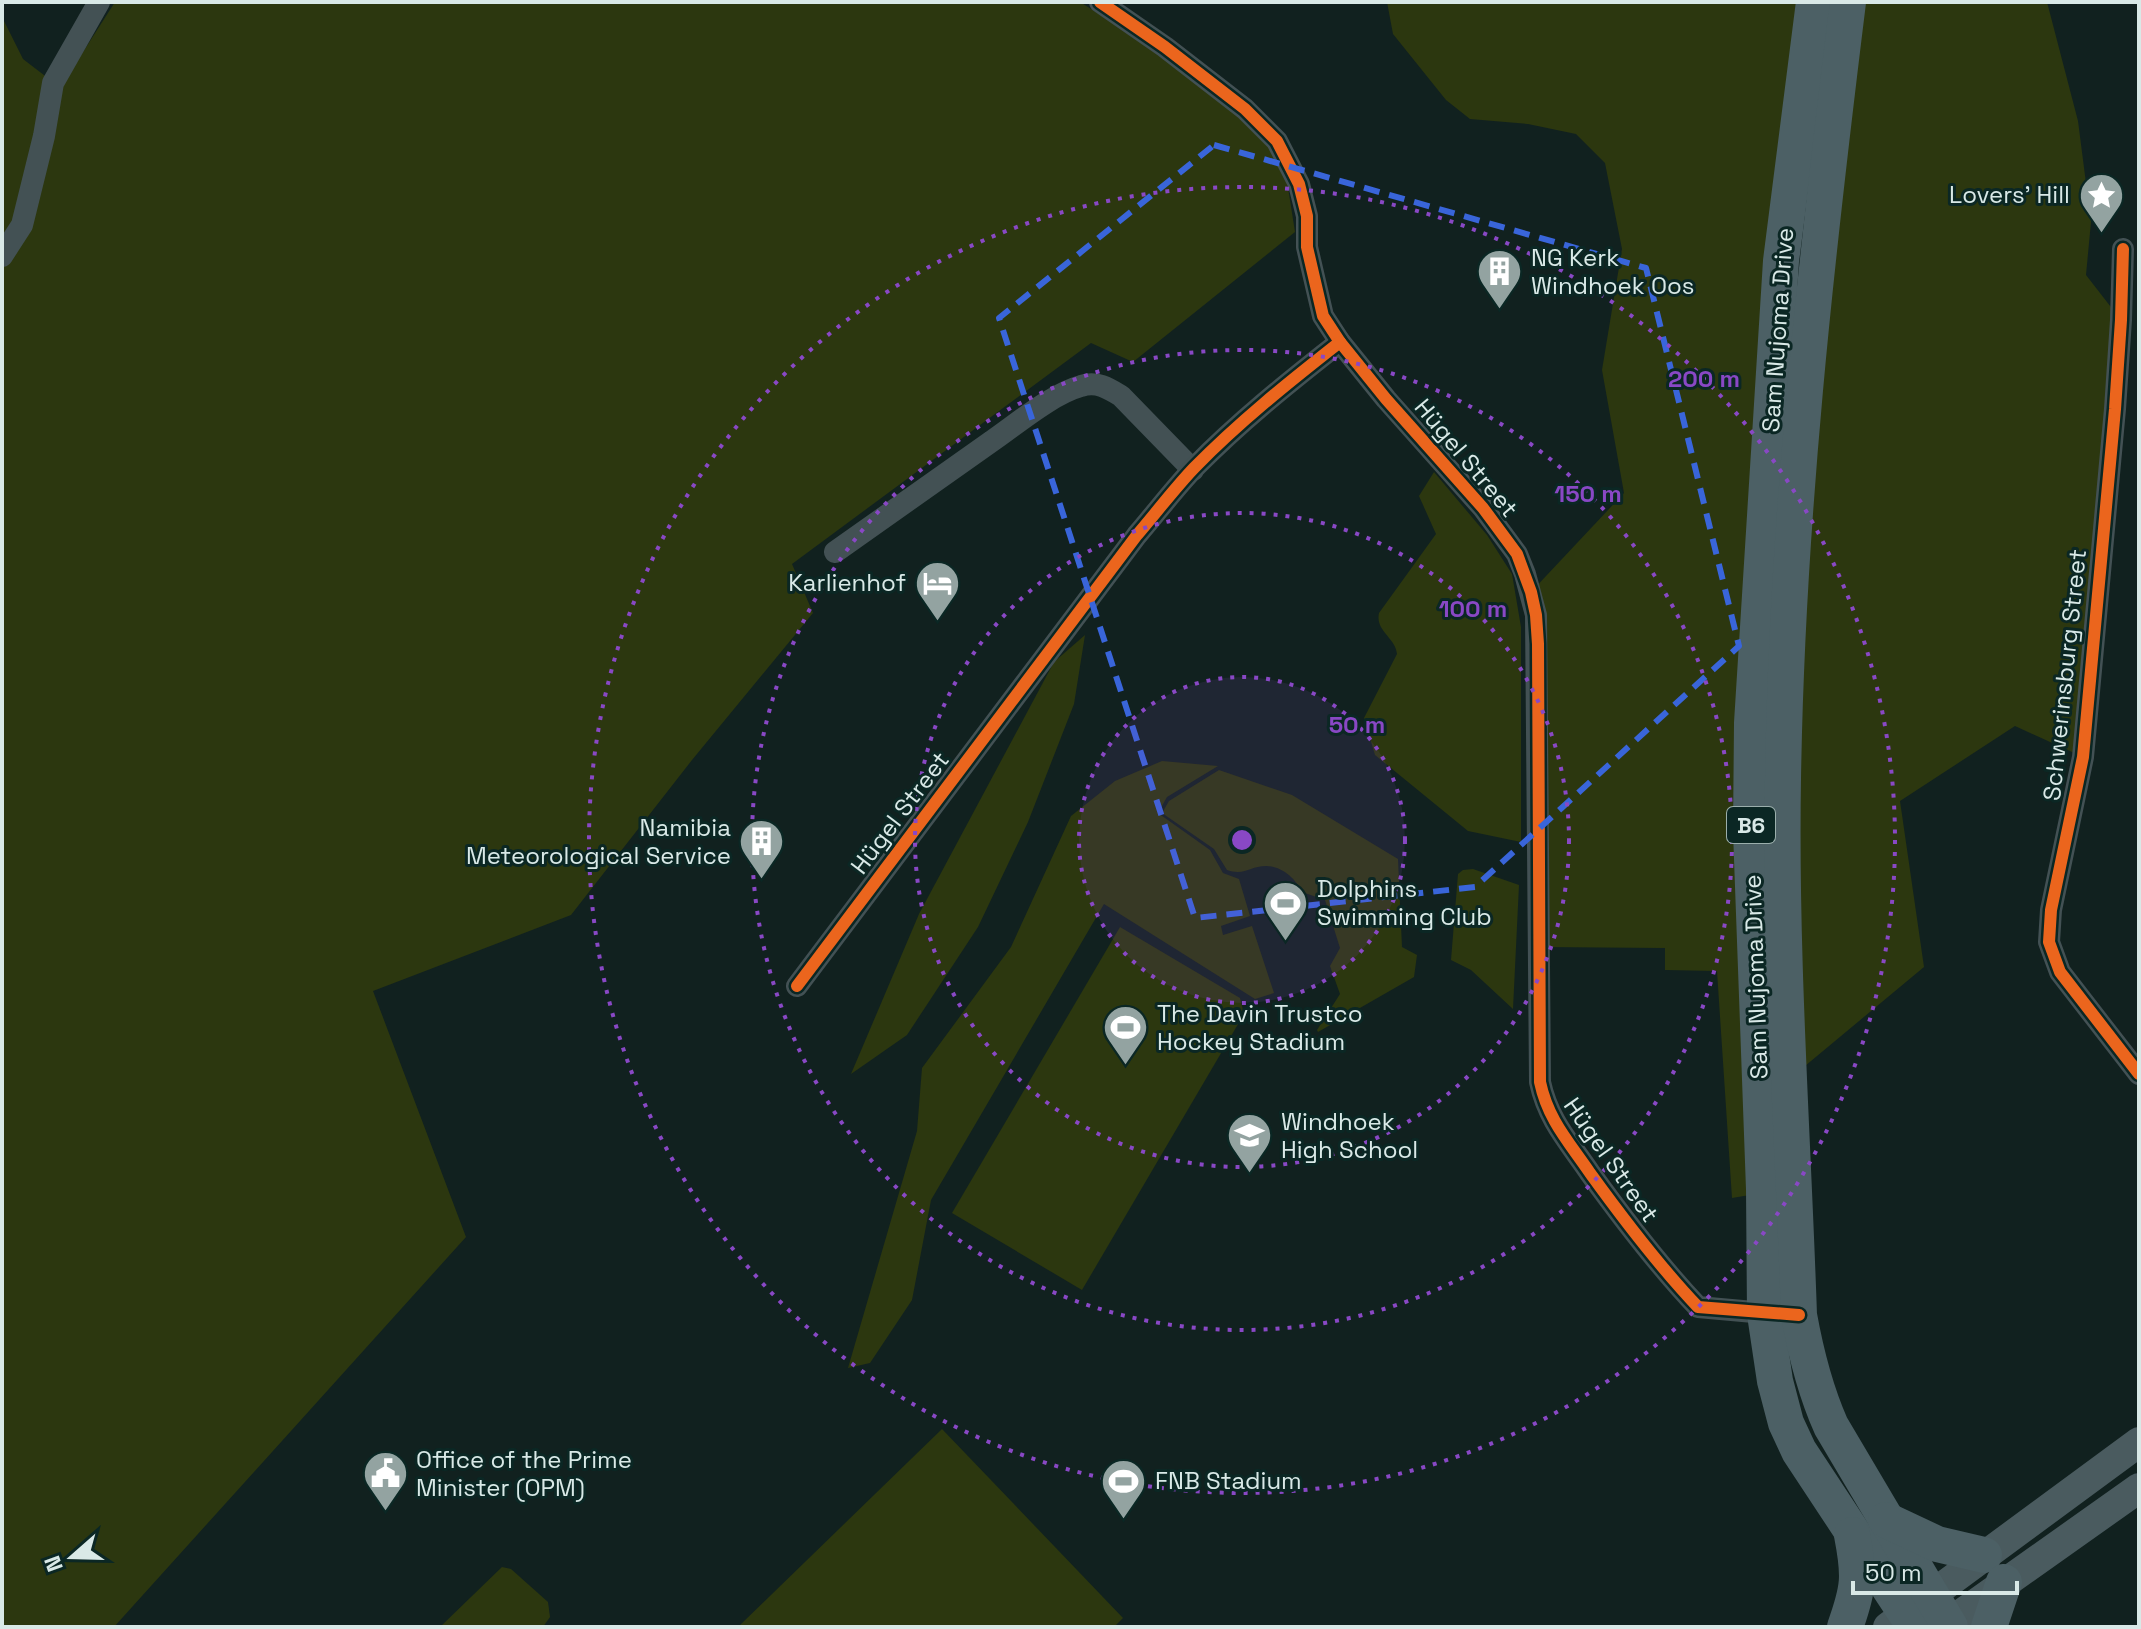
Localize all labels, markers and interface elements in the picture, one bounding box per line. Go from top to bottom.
place icon: Lovers' Hill [2077,171,2125,234]
place label: Lovers' Hill [1949,179,2070,210]
street label: Sam Nujoma Drive [1755,227,1800,433]
place label: NG Kerk Windhoek Oos [1531,242,1694,301]
building icon: NG Kerk Windhoek Oos [1476,248,1524,311]
text: 200 m [1668,363,1740,394]
street label: Hügel Street [1408,392,1525,523]
text: 150 m [1554,478,1622,509]
street label: Schwerinsburg Street [2036,548,2093,802]
hotel icon: Karlienhof [913,559,961,622]
place label: Karlienhof [788,567,906,598]
text: 100 m [1439,593,1507,624]
text: 50 m [1329,709,1385,740]
street label: Hügel Street [843,745,956,880]
road number: B6 [1727,807,1775,843]
place label: Namibia Meteorological Service [466,812,731,871]
building icon: Namibia Meteorological Service [738,818,786,881]
centre of rings [1228,826,1256,854]
place label: Dolphins Swimming Club [1317,873,1492,932]
street label: Sam Nujoma Drive [1736,874,1775,1080]
sports icon: Dolphins Swimming Club [1262,879,1310,942]
place label: The Davin Trustco Hockey Stadium [1157,998,1363,1057]
sports icon: The Davin Trustco Hockey Stadium [1102,1004,1150,1067]
street label: Hügel Street [1557,1091,1666,1228]
place label: Windhoek High School [1281,1106,1418,1165]
school or university icon: Windhoek High School [1226,1112,1274,1175]
place label: Office of the Prime Minister (OPM) [416,1444,632,1503]
public building icon: Office of the Prime Minister (OPM) [361,1450,409,1513]
sports icon: FNB Stadium [1100,1457,1148,1520]
place label: FNB Stadium [1155,1465,1302,1496]
north arrow [32,1517,112,1597]
scale bar [1853,1545,2017,1595]
text: N [38,1552,69,1576]
text: 50 m [1865,1557,1922,1588]

